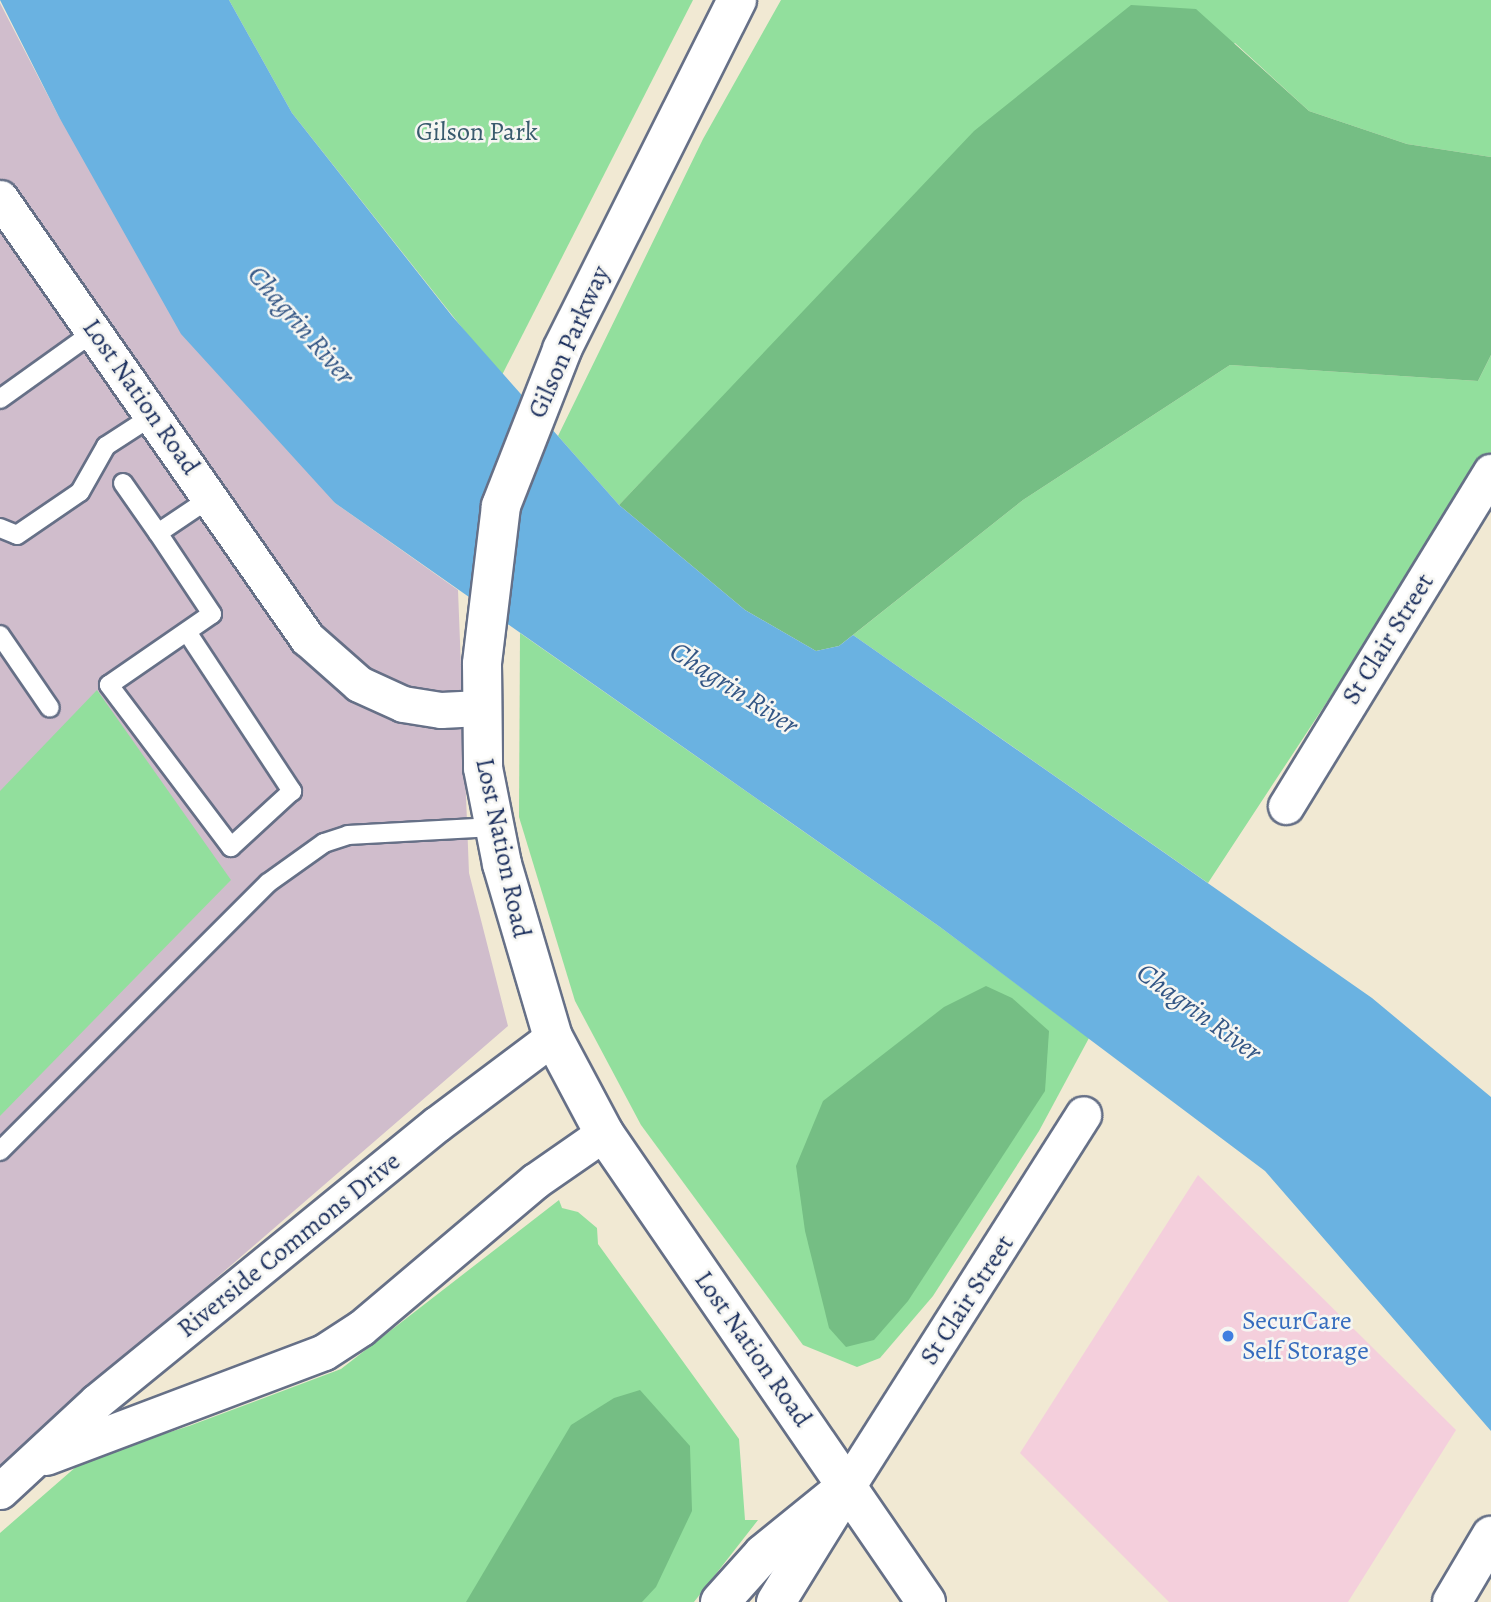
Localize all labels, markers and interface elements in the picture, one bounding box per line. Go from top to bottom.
park label: Gilson Park [416,116,538,148]
water label: Chagrin River [240,259,362,391]
street label: Gilson Parkway [522,261,616,423]
street label: Lost Nation Road [76,313,206,481]
street label: St Clair Street [1335,568,1441,710]
water label: Chagrin River [664,634,804,742]
street label: Lost Nation Road [469,755,537,941]
water label: Chagrin River [1130,955,1268,1069]
street label: Riverside Commons Drive [171,1146,407,1344]
street label: St Clair Street [913,1229,1021,1371]
street label: Lost Nation Road [688,1265,818,1433]
place label: SecurCare Self Storage [1242,1305,1369,1366]
marker: SecurCare Self Storage [1220,1328,1236,1344]

